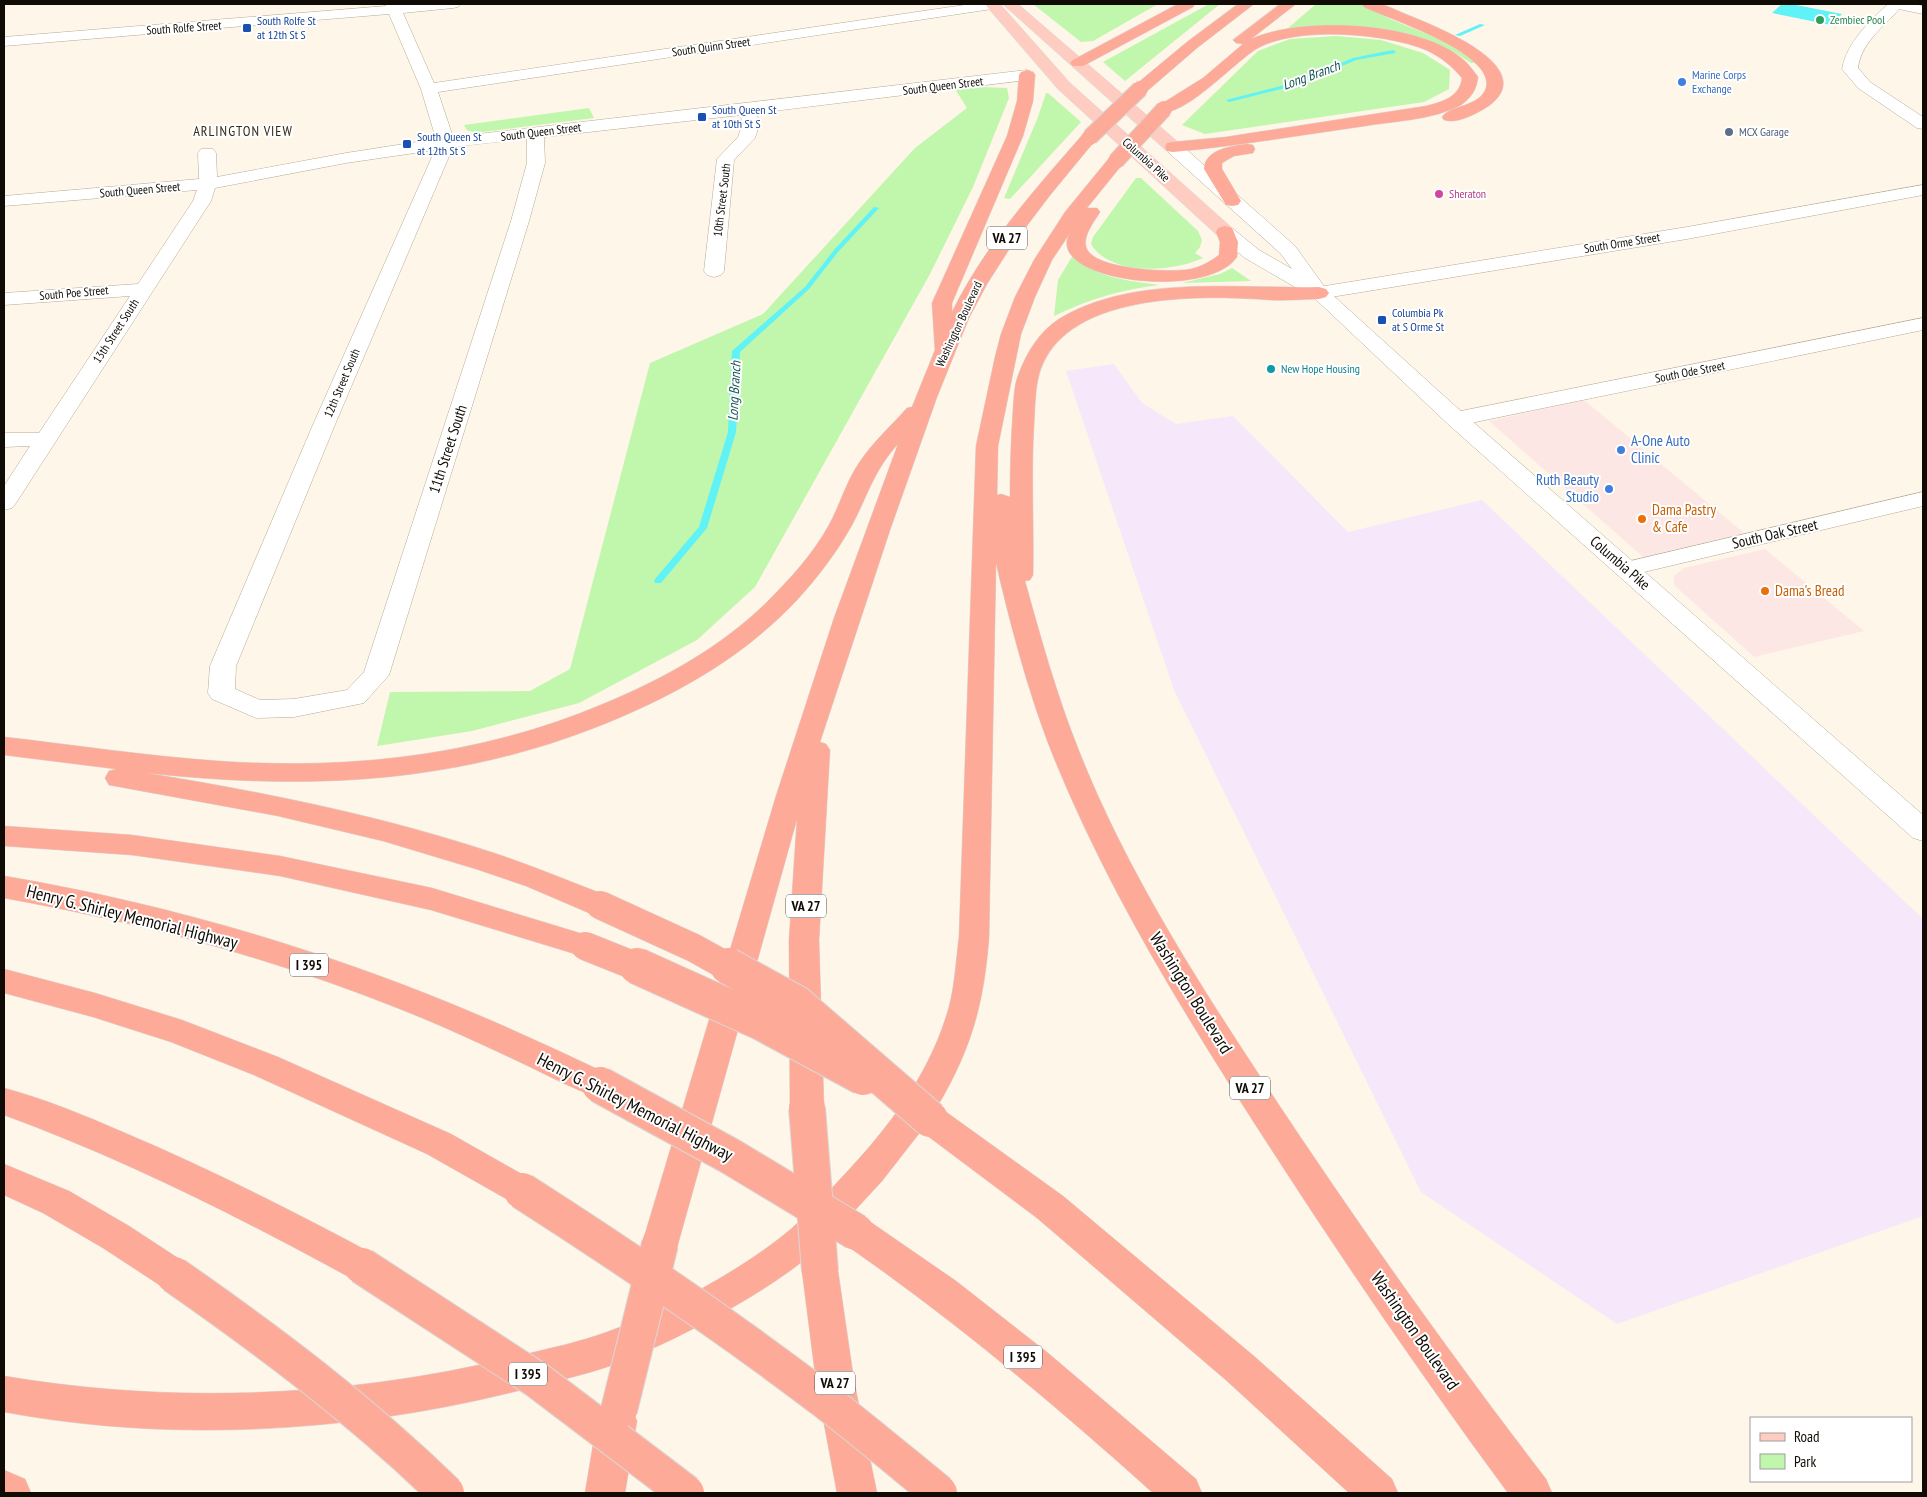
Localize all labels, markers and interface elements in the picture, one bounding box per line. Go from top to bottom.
place label: Zembiec Pool [1830,12,1885,27]
place label: South Rolfe St at 12th St S [257,13,317,42]
marker: Zembiec Pool [1814,14,1826,26]
street label: South Rolfe Street [146,17,223,38]
marker: South Rolfe St at 12th St S [241,22,253,34]
street label: South Quinn Street [671,33,752,59]
water label: Long Branch [1280,56,1343,94]
place label: Marine Corps Exchange [1692,67,1746,96]
street label: South Queen Street [902,73,985,98]
marker: Marine Corps Exchange [1676,76,1688,88]
place label: South Queen St at 10th St S [712,102,777,131]
marker: South Queen St at 10th St S [696,111,708,123]
street label: South Queen Street [500,119,583,144]
district label: ARLINGTON VIEW [193,122,293,140]
place label: MCX Garage [1739,124,1789,139]
marker: MCX Garage [1723,126,1735,138]
place label: South Queen St at 12th St S [417,129,482,158]
street label: Columbia Pike [1119,134,1173,185]
marker: South Queen St at 12th St S [401,138,413,150]
street label: 10th Street South [710,163,733,237]
street label: South Queen Street [99,178,182,200]
place label: Sheraton [1449,186,1486,201]
marker: Sheraton [1433,188,1445,200]
road number: VA 27 [987,227,1027,250]
street label: South Orme Street [1583,229,1662,256]
street label: Washington Boulevard [932,279,985,369]
street label: South Poe Street [39,282,110,303]
street label: 13th Street South [89,296,142,366]
place label: Columbia Pk at S Orme St [1392,305,1445,334]
marker: Columbia Pk at S Orme St [1376,314,1388,326]
street label: 12th Street South [320,346,363,420]
street label: South Ode Street [1654,357,1727,386]
water label: Long Branch [723,360,745,421]
place label: New Hope Housing [1281,361,1360,376]
marker: New Hope Housing [1265,363,1277,375]
street label: 11th Street South [424,402,471,495]
place label: A-One Auto Clinic [1631,431,1690,467]
marker: A-One Auto Clinic [1615,444,1627,456]
place label: Ruth Beauty Studio [1536,470,1599,506]
marker: Ruth Beauty Studio [1603,483,1615,495]
place label: Dama Pastry & Cafe [1652,500,1716,536]
marker: Dama Pastry & Cafe [1636,513,1648,525]
street label: South Oak Street [1730,514,1820,553]
street label: Columbia Pike [1586,531,1654,594]
place label: Dama's Bread [1775,581,1845,600]
marker: Dama's Bread [1759,585,1771,597]
street label: Henry G. Shirley Memorial Highway [24,879,240,954]
road number: VA 27 [786,894,826,918]
street label: Washington Boulevard [1145,928,1238,1058]
road number: I 395 [290,954,328,976]
street label: Henry G. Shirley Memorial Highway [533,1047,737,1166]
road number: VA 27 [1230,1076,1270,1100]
street label: Washington Boulevard [1366,1267,1465,1394]
road number: I 395 [1004,1345,1042,1368]
road number: I 395 [509,1362,547,1386]
road number: VA 27 [815,1372,855,1395]
legend [1750,1417,1912,1482]
text: Road [1794,1427,1820,1446]
text: Park [1794,1452,1816,1471]

